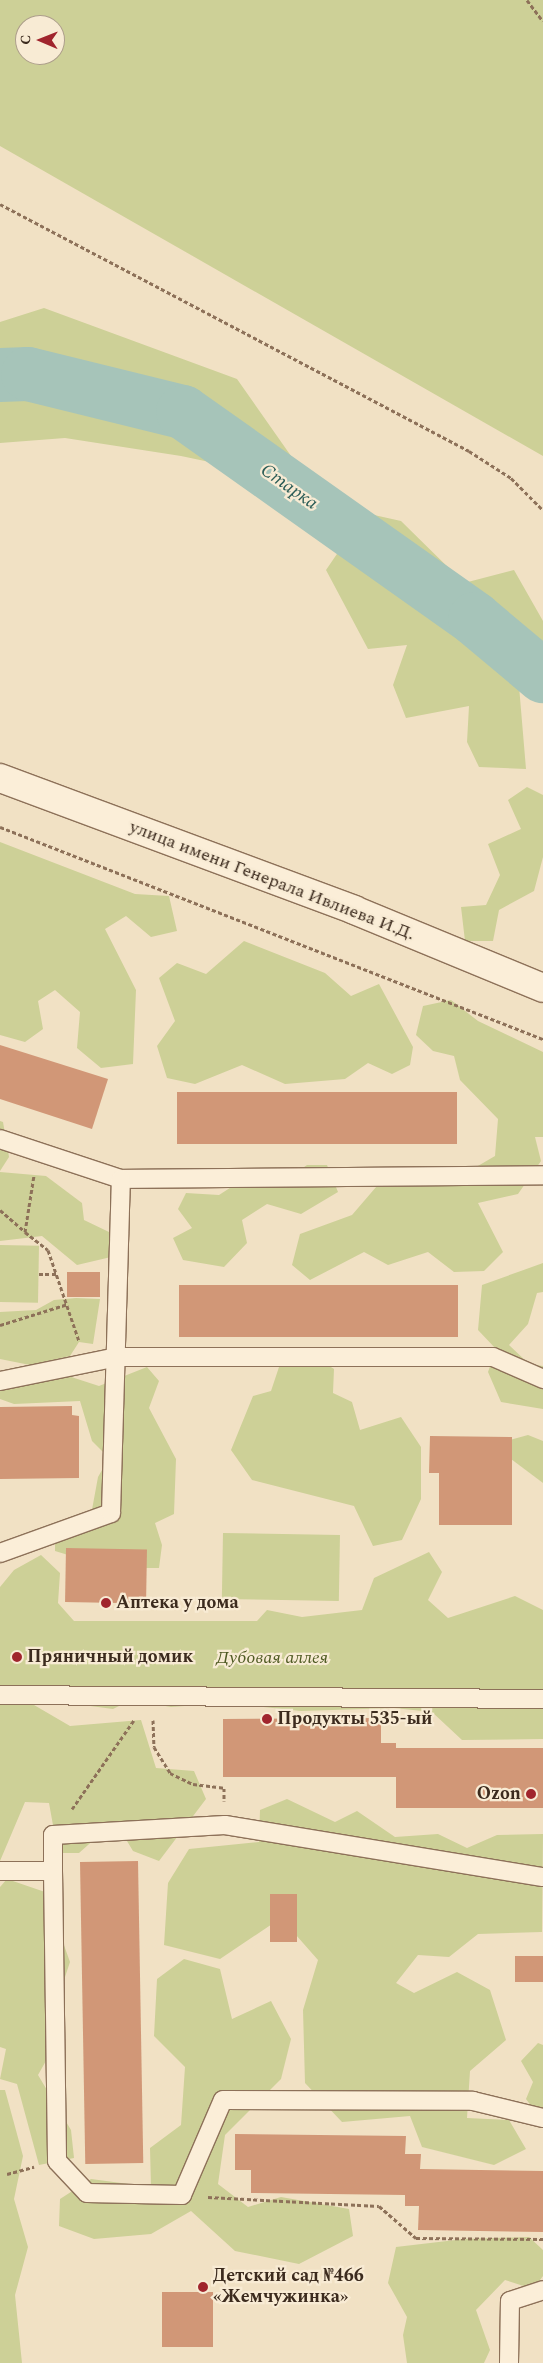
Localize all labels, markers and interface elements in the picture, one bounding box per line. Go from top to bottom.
north arrow [15,15,65,65]
text: С [15,35,36,45]
water label: Старка [256,459,322,515]
street label: улица имени Генерала Ивлиева И.Д. [126,816,418,946]
place label: Аптека у дома [116,1592,239,1614]
marker: Аптека у дома [100,1597,112,1609]
place label: Пряничный домик [27,1646,193,1668]
park label: Дубовая аллея [216,1647,328,1669]
marker: Пряничный домик [11,1651,23,1663]
place label: Продукты 535-ый [277,1708,433,1730]
marker: Продукты 535-ый [261,1713,273,1725]
place label: Ozon [477,1783,521,1805]
marker: Ozon [525,1788,537,1800]
place label: Детский сад №466 «Жемчужинка» [213,2266,364,2308]
marker: Детский сад №466 «Жемчужинка» [197,2281,209,2293]

